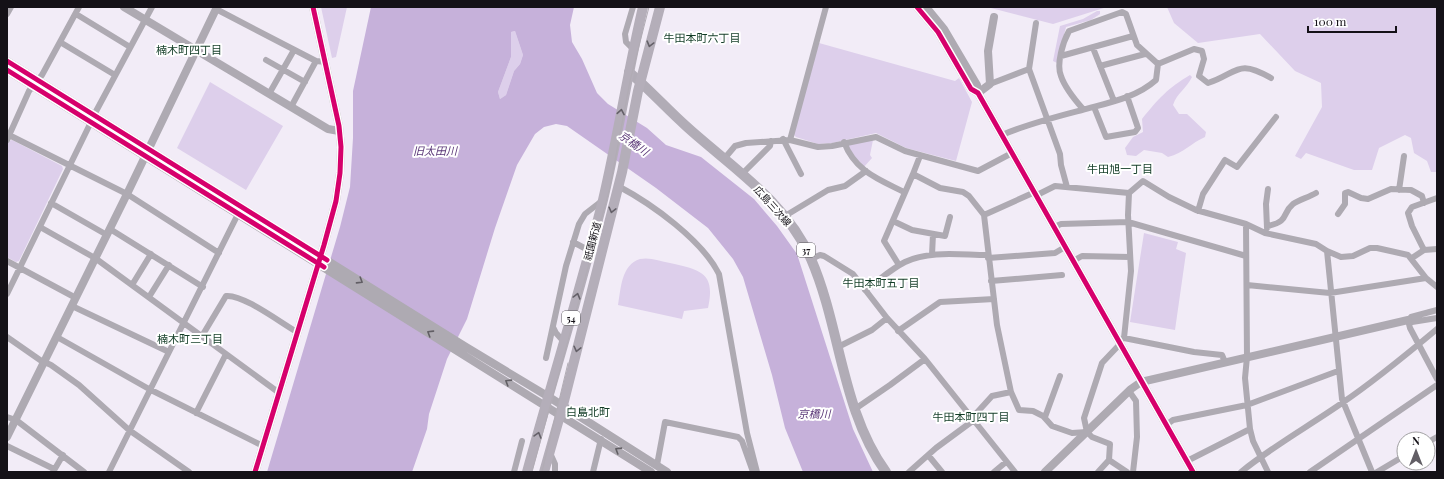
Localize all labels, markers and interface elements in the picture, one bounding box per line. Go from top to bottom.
scale bar [1308,8,1396,34]
text: 100 m [1314,13,1347,29]
district label: 牛田本町六丁目 [664,30,741,45]
one-way arrow [646,41,655,48]
district label: 楠木町四丁目 [156,42,222,57]
one-way arrow [616,109,624,115]
water label: 京橋川 [616,127,653,159]
water label: 旧太田川 [413,143,458,158]
district label: 牛田旭一丁目 [1087,161,1153,176]
street label: 広島三次線 [751,183,795,229]
one-way arrow [609,206,617,213]
street label: 祇園新道 [580,220,604,262]
road number: 37 [797,243,815,257]
district label: 牛田本町五丁目 [843,275,920,290]
one-way arrow [356,276,363,283]
one-way arrow [573,293,581,299]
road number: 54 [562,311,580,325]
one-way arrow [427,330,434,338]
district label: 楠木町三丁目 [157,331,223,346]
one-way arrow [573,345,582,352]
one-way arrow [505,379,512,386]
district label: 白島北町 [566,404,610,419]
water label: 京橋川 [798,406,831,421]
district label: 牛田本町四丁目 [933,409,1010,424]
one-way arrow [533,431,542,438]
north arrow [1396,431,1436,471]
text: N [1412,433,1420,448]
one-way arrow [616,448,623,455]

